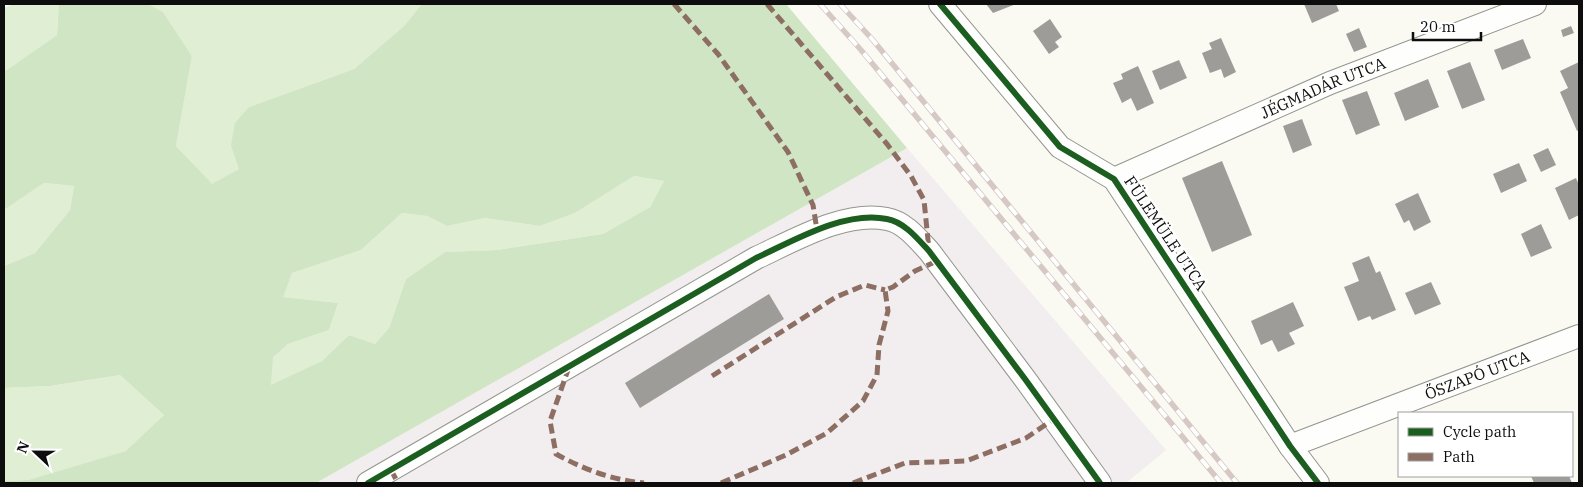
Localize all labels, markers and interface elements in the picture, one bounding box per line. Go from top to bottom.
scale bar [1413,10,1480,42]
text: 20 m [1420,17,1456,36]
street label: JÉGMADÁR UTCA [1257,53,1388,123]
street label: FÜLEMÜLE UTCA [1120,172,1212,294]
street label: ŐSZAPÓ UTCA [1421,346,1532,404]
legend [1398,412,1573,477]
text: Cycle path [1443,422,1516,441]
north arrow [10,427,60,477]
text: N [13,439,33,456]
text: Path [1443,447,1475,466]

